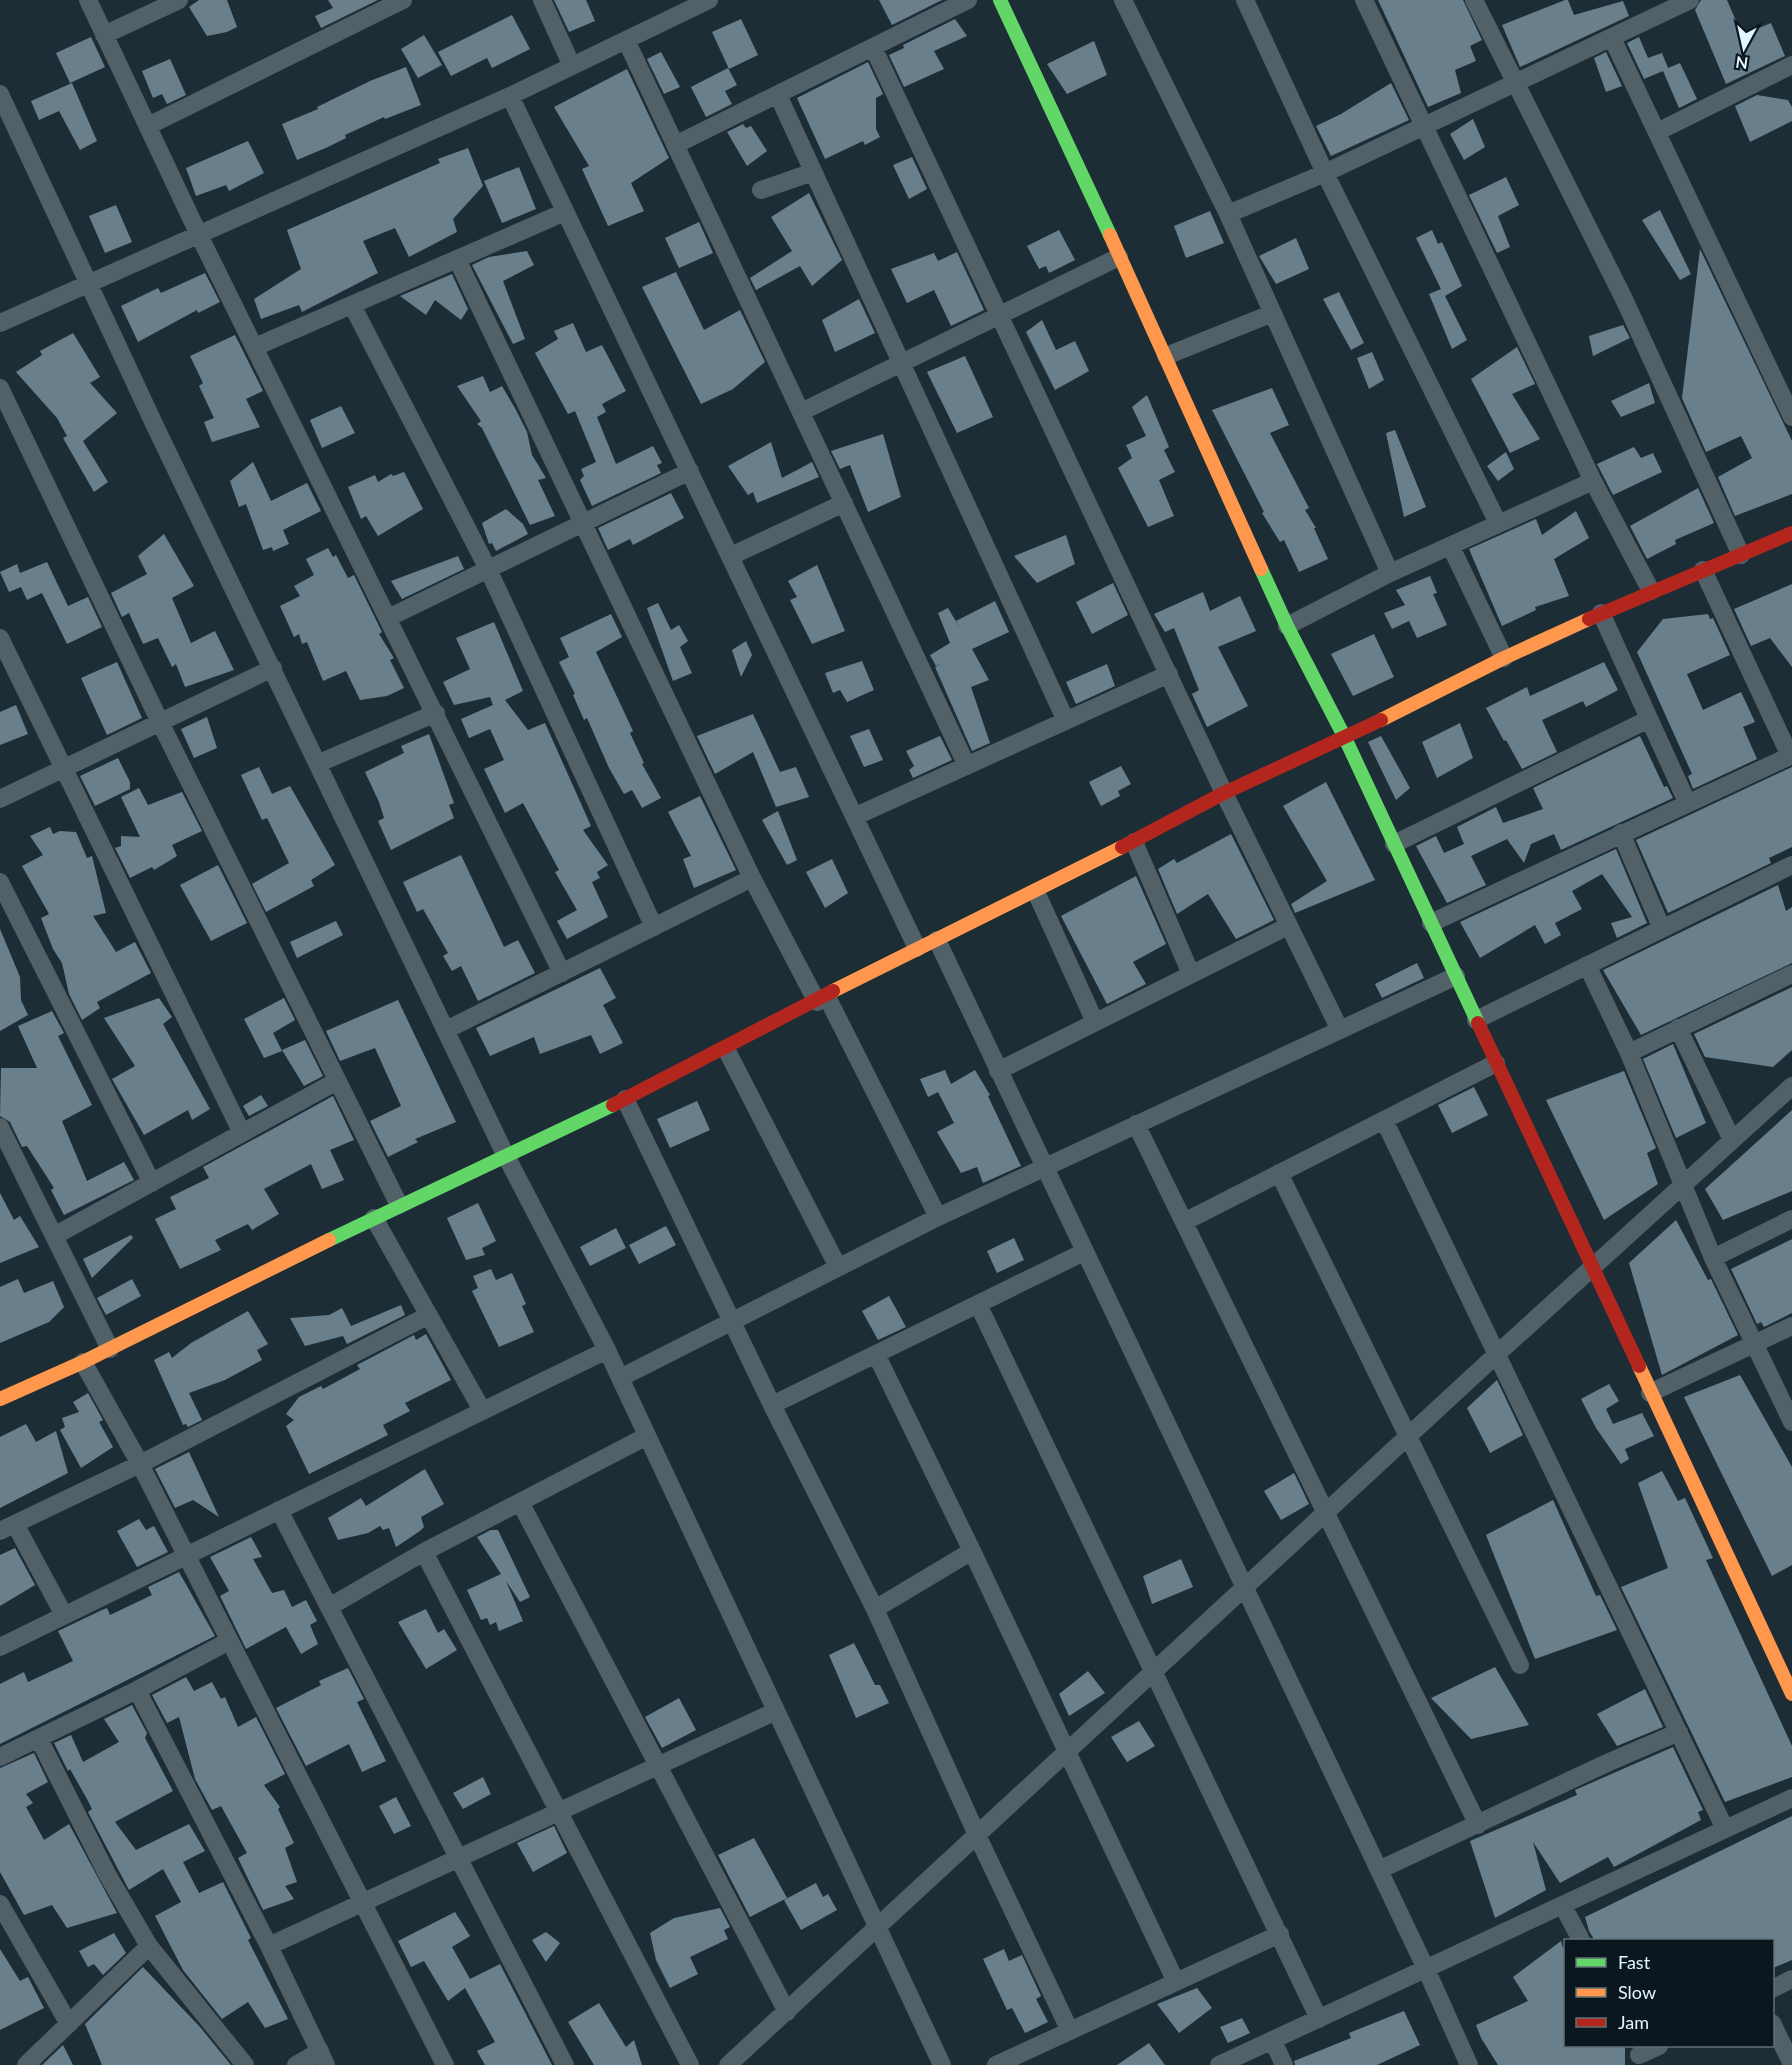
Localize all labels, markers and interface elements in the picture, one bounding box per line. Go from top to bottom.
north arrow [1714,18,1774,78]
text: N [1734,53,1749,74]
legend [1564,1939,1774,2047]
text: Fast [1618,1951,1651,1973]
text: Slow [1618,1981,1656,2003]
text: Jam [1618,2011,1649,2033]

